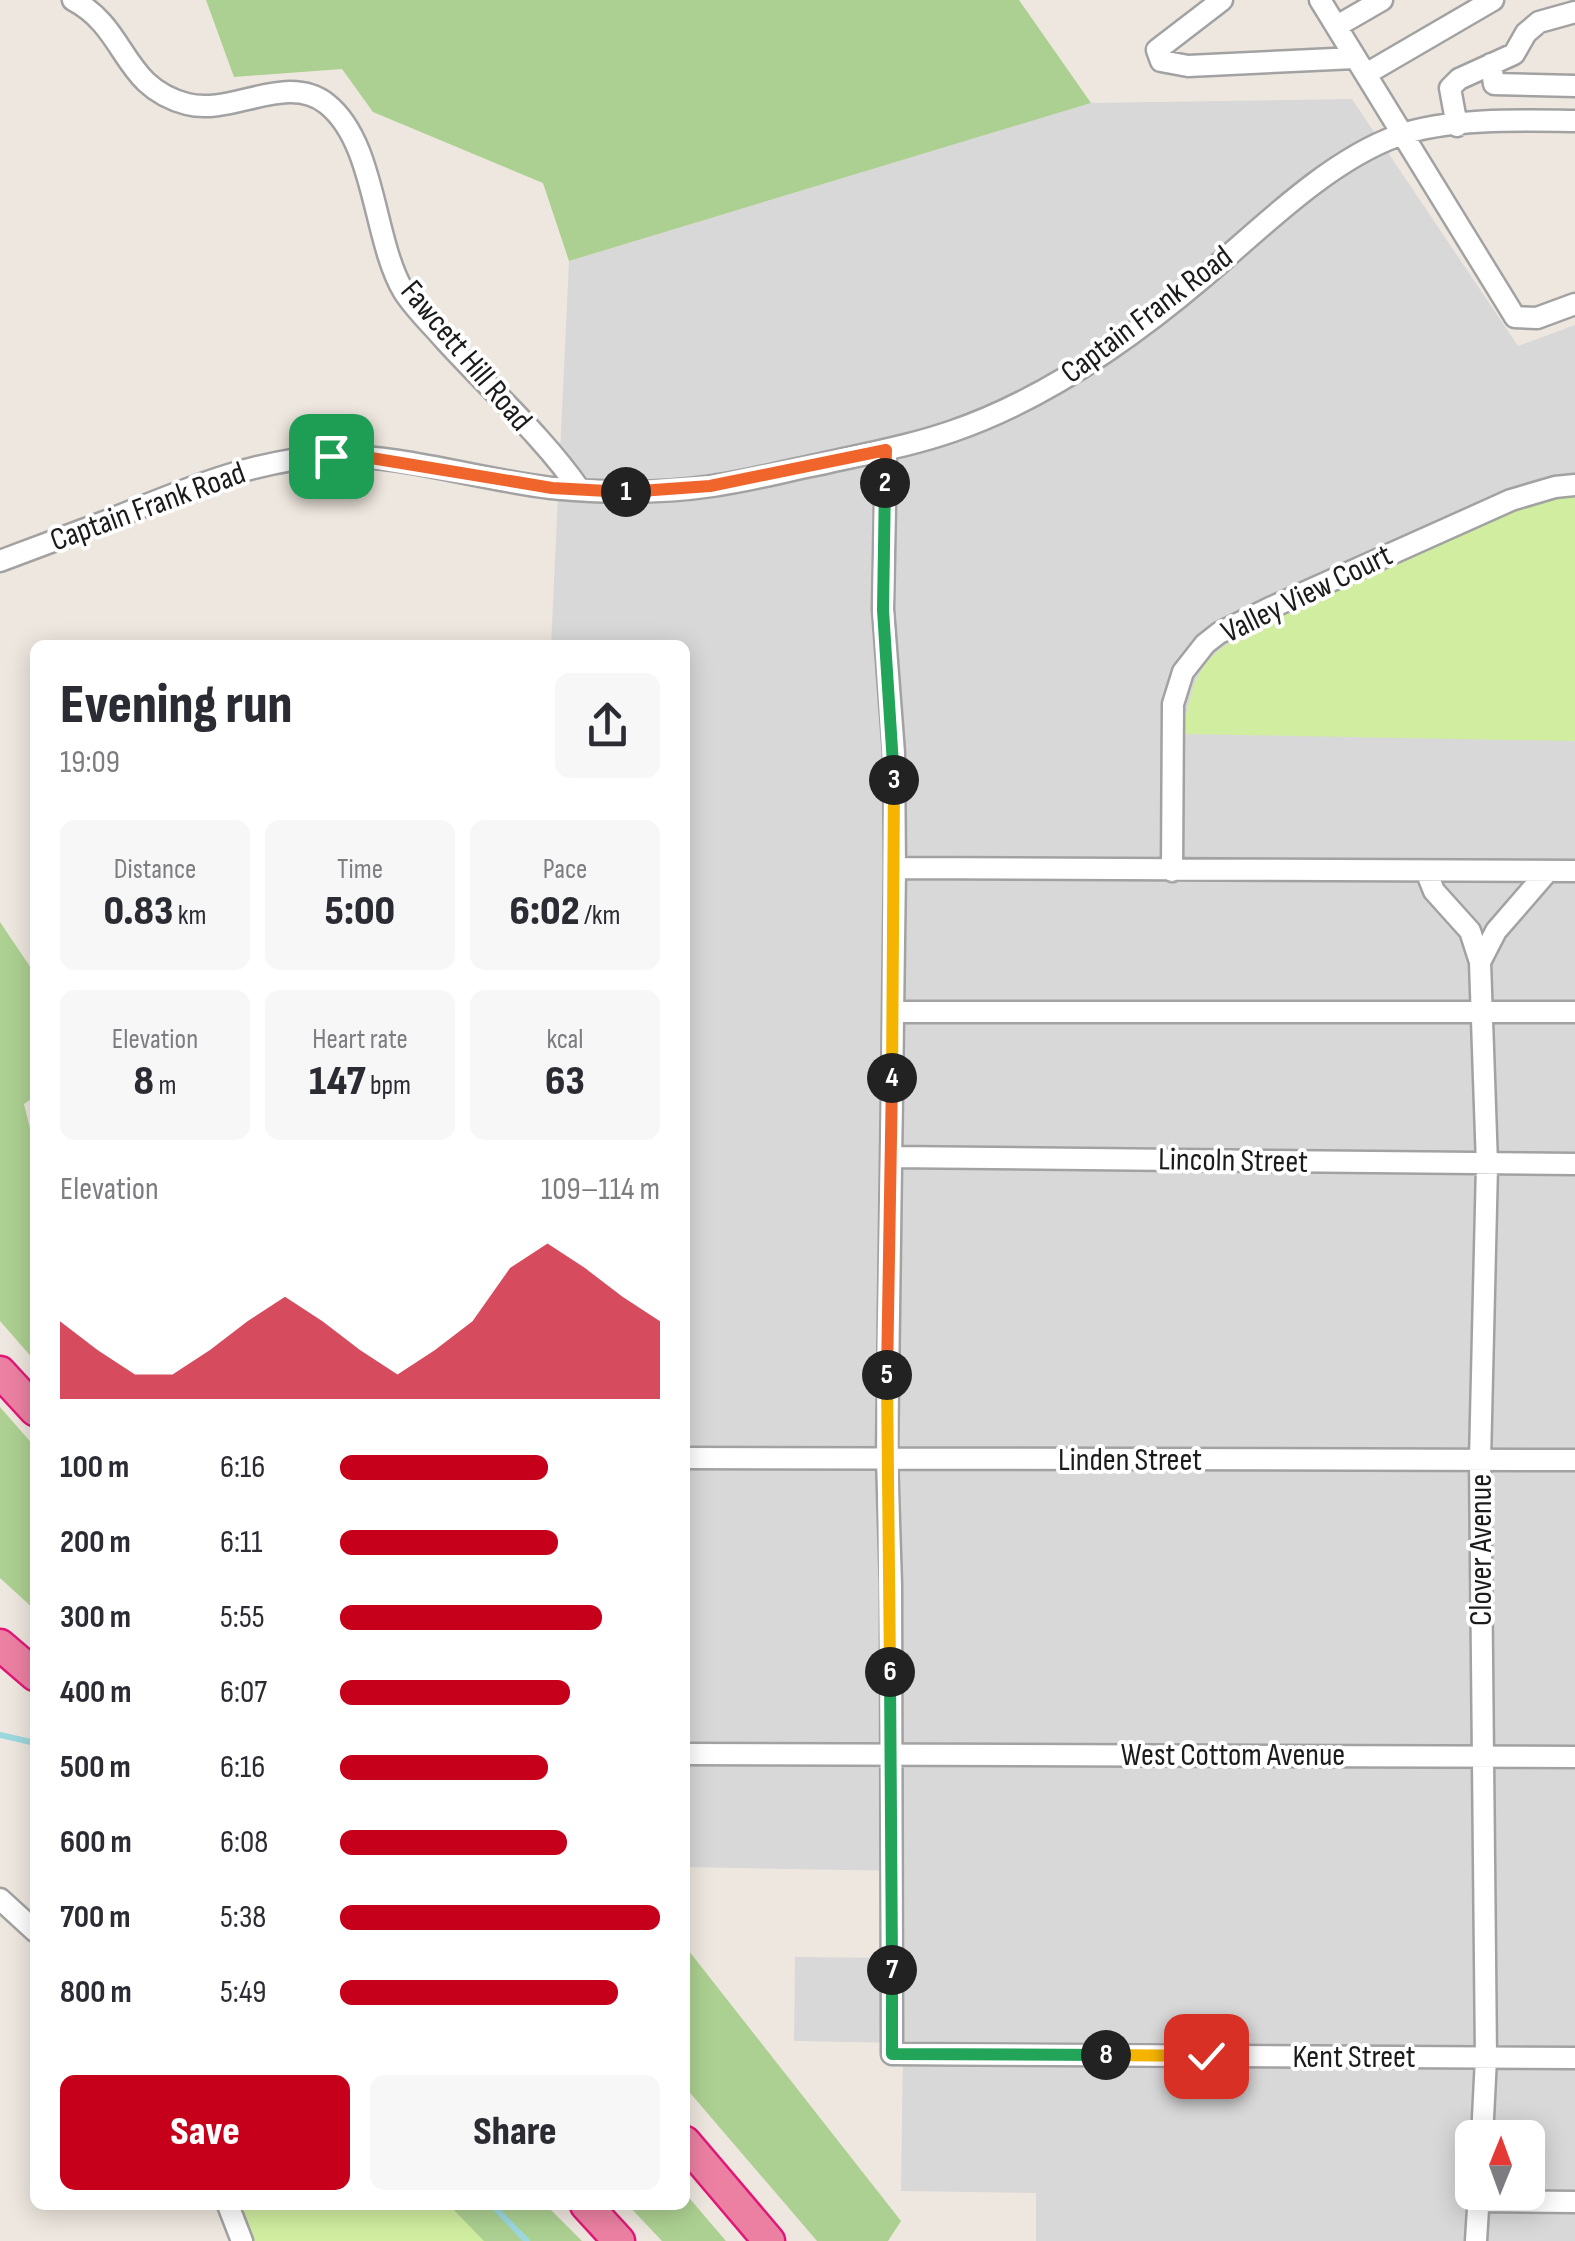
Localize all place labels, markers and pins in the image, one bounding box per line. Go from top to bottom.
pin [289,414,374,499]
pin: 2 [860,458,910,508]
pin: 1 [601,467,651,517]
pin: 3 [869,755,919,805]
pin: 4 [867,1053,917,1103]
pin: 5 [862,1350,912,1400]
pin: 6 [865,1647,915,1697]
pin: 7 [867,1945,917,1995]
pin [1164,2014,1249,2099]
pin: 8 [1081,2030,1131,2080]

